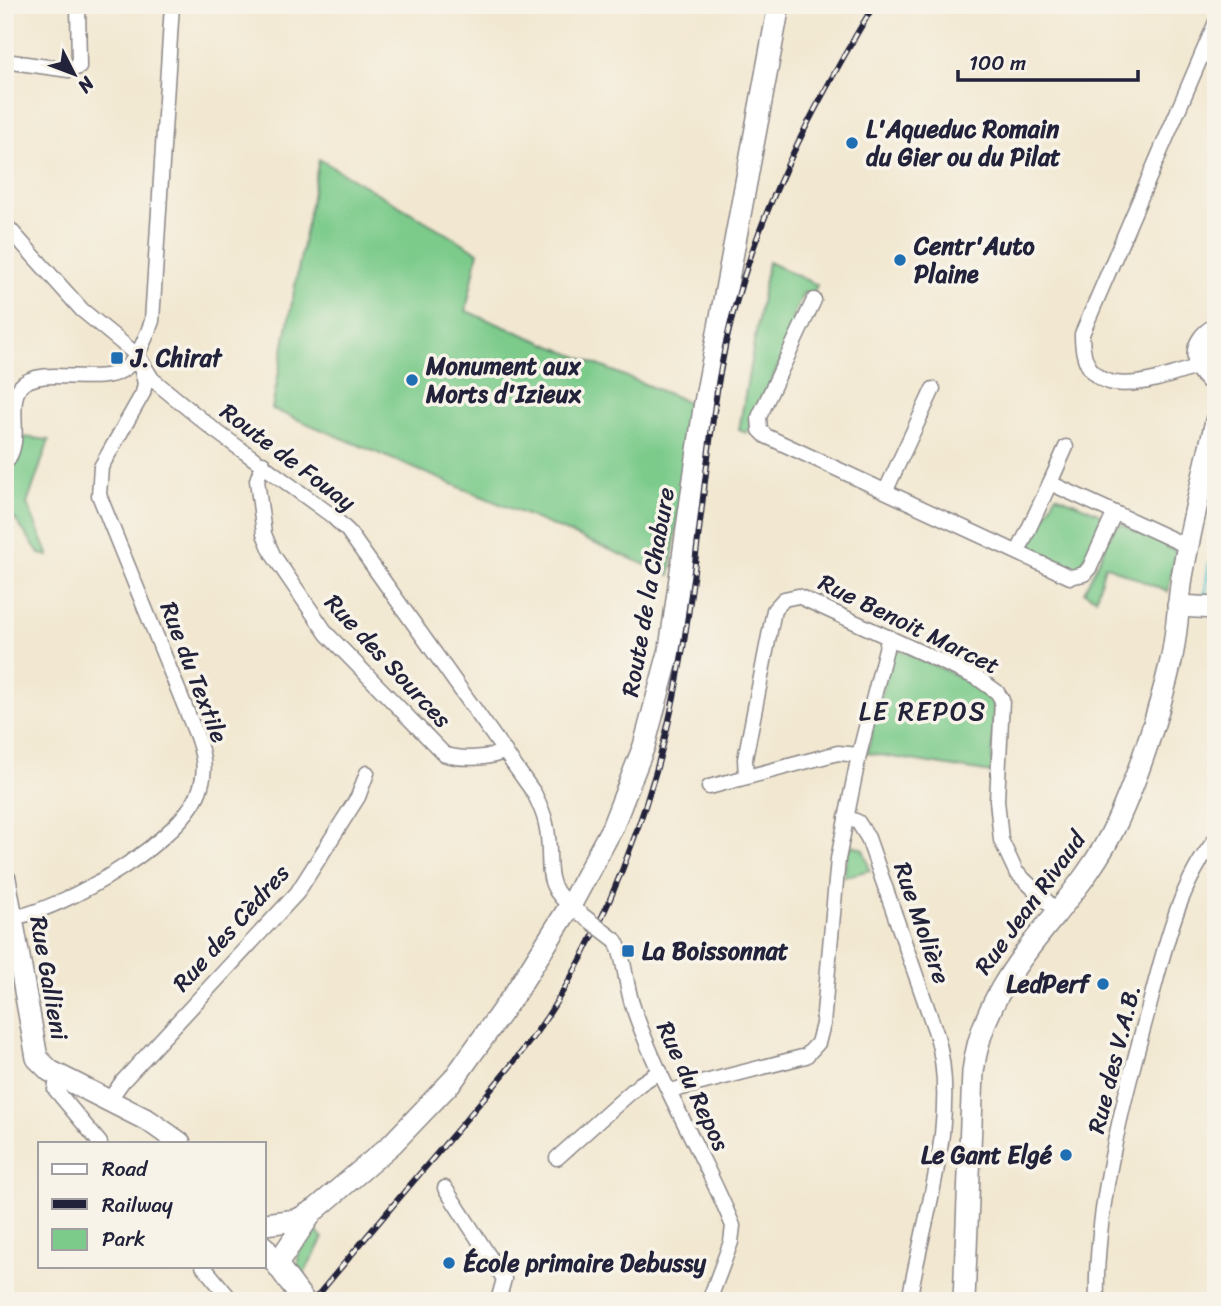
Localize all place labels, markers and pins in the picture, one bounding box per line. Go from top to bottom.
place label: L'Aqueduc Romain du Gier ou du Pilat [866,108,1061,178]
marker: L'Aqueduc Romain du Gier ou du Pilat [844,135,860,151]
place label: Centr'Auto Plaine [913,225,1035,295]
marker: Centr'Auto Plaine [892,252,908,268]
place label: J. Chirat [129,337,223,379]
place label: Monument aux Morts d'Izieux [425,345,582,415]
marker: J. Chirat [109,350,125,366]
marker: Monument aux Morts d'Izieux [404,372,420,388]
place label: La Boissonnat [642,930,789,972]
marker: La Boissonnat [620,943,636,959]
place label: LedPerf [1006,963,1092,1005]
marker: LedPerf [1095,976,1111,992]
place label: Le Gant Elgé [921,1134,1053,1176]
marker: Le Gant Elgé [1058,1147,1074,1163]
place label: École primaire Debussy [463,1242,706,1284]
marker: École primaire Debussy [441,1255,457,1271]

